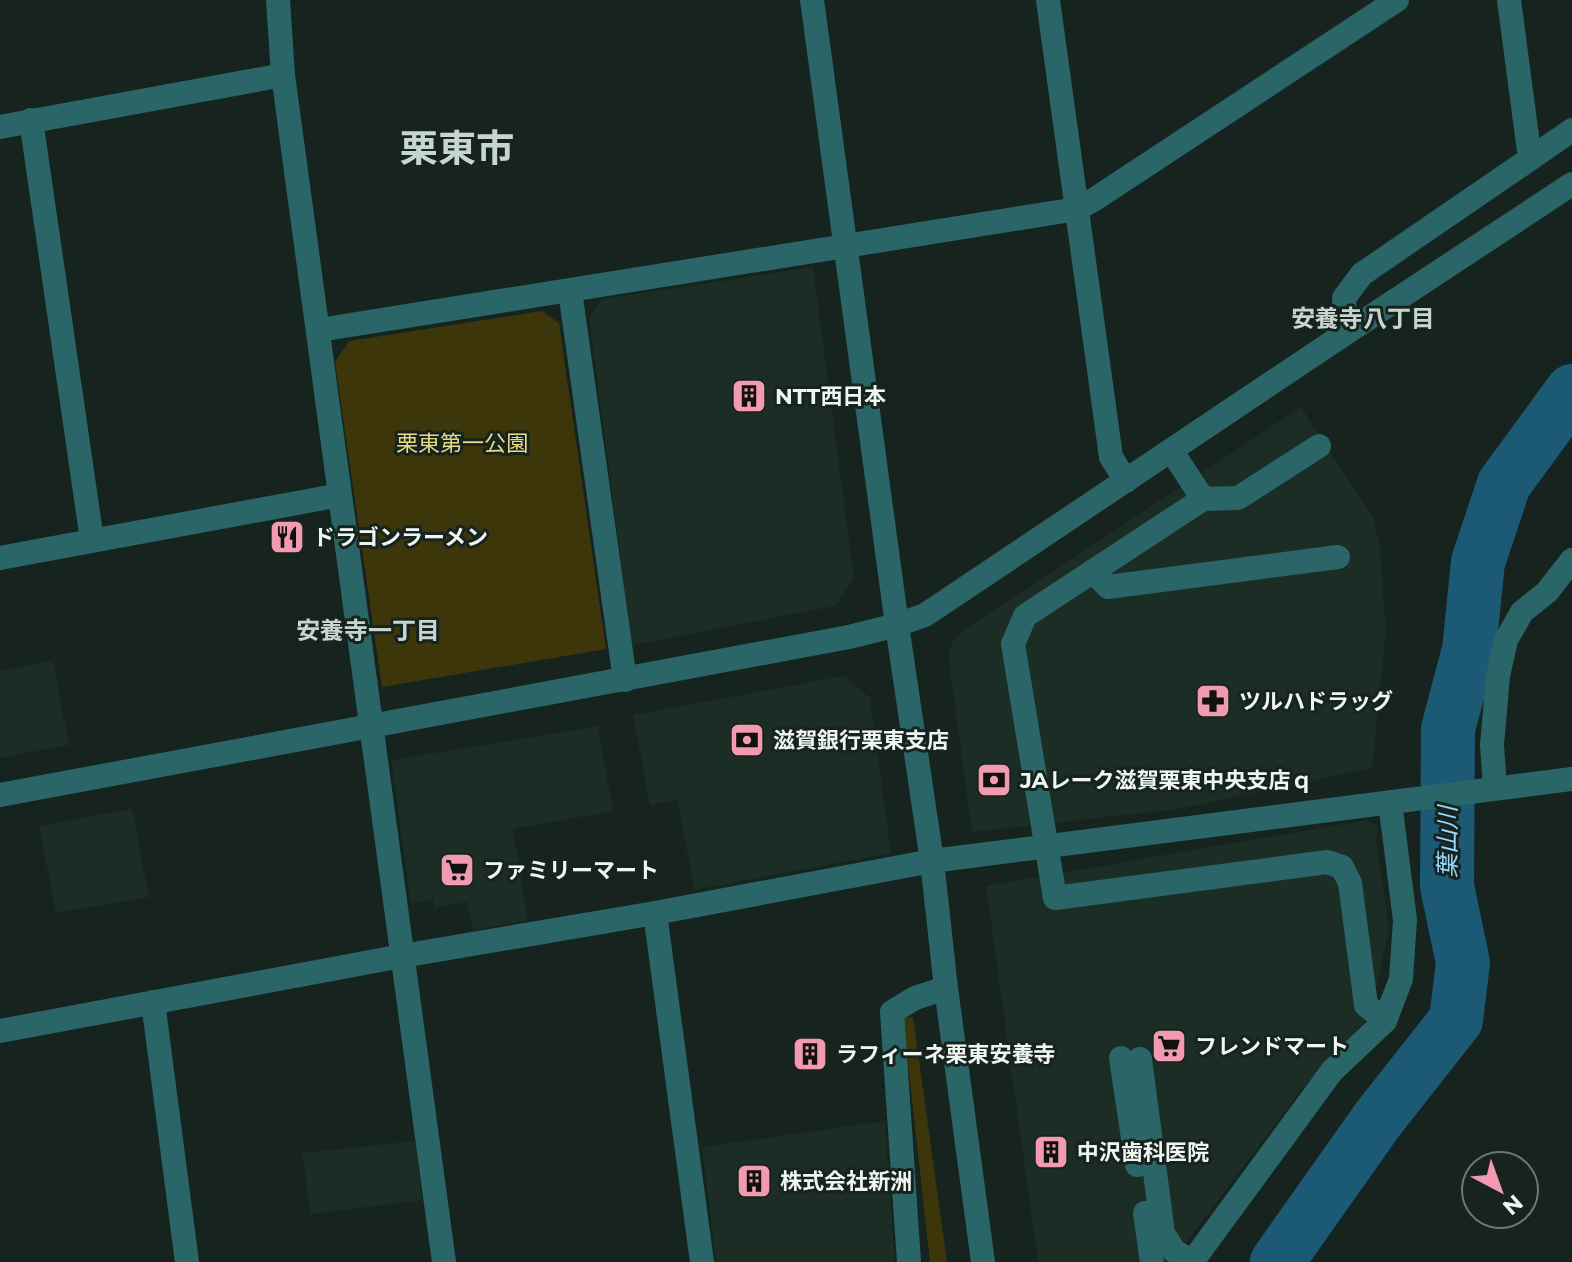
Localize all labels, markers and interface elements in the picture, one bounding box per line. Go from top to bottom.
district label: 栗東市 [400,125,514,172]
district label: 安養寺八丁目 [1291,304,1435,333]
building icon: NTT西日本 [730,377,768,415]
place label: NTT西日本 [775,383,886,410]
park label: 栗東第一公園 [396,430,528,457]
restaurant icon: ドラゴンラーメン [268,518,306,556]
place label: ドラゴンラーメン [313,524,488,551]
district label: 安養寺一丁目 [296,616,440,645]
pharmacy icon: ツルハドラッグ [1194,682,1232,720]
place label: ツルハドラッグ [1239,688,1393,715]
bank icon: 滋賀銀行栗東支店 [728,721,766,759]
place label: 滋賀銀行栗東支店 [773,727,949,754]
bank icon: JAレーク滋賀栗東中央支店ｑ [975,761,1013,799]
place label: JAレーク滋賀栗東中央支店ｑ [1019,767,1312,794]
water label: 葉山川 [1433,803,1462,878]
supermarket icon: ファミリーマート [438,851,476,889]
place label: ファミリーマート [483,857,659,884]
supermarket icon: フレンドマート [1150,1027,1188,1065]
place label: フレンドマート [1195,1033,1349,1060]
building icon: ラフィーネ栗東安養寺 [791,1035,829,1073]
place label: ラフィーネ栗東安養寺 [836,1041,1056,1068]
building icon: 中沢歯科医院 [1032,1133,1070,1171]
place label: 中沢歯科医院 [1077,1139,1209,1166]
north arrow [1460,1150,1540,1230]
building icon: 株式会社新洲 [735,1162,773,1200]
place label: 株式会社新洲 [780,1168,912,1195]
text: N [1497,1189,1528,1221]

